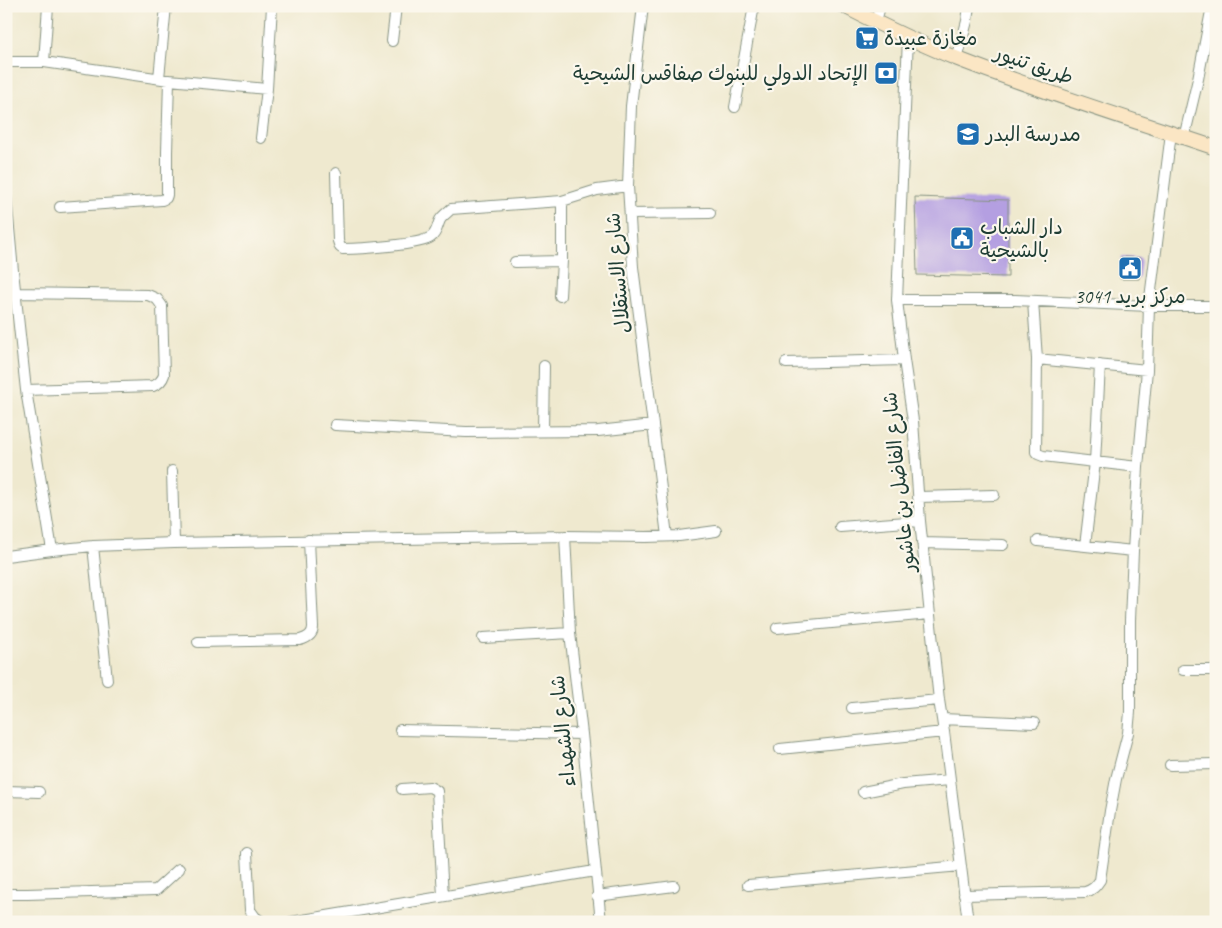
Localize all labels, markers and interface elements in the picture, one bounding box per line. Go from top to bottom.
supermarket icon: مغازة عبيدة [854,25,880,51]
place label: مغازة عبيدة [884,26,977,51]
street label: طريق تنيور [989,39,1077,90]
bank icon: الإتحاد الدولي للبنوك صفاقس الشيحية [873,60,899,86]
place label: الإتحاد الدولي للبنوك صفاقس الشيحية [573,61,868,91]
school or university icon: مدرسة البدر [955,121,981,147]
place label: مدرسة البدر [984,122,1081,147]
street label: شارع الاستقلال [600,211,637,334]
place label: دار الشباب بالشيحية [980,215,1063,263]
public building icon: دار الشباب بالشيحية [949,225,975,251]
public building icon: مركز بريد 3041 [1117,255,1143,281]
place label: مركز بريد 3041 [1074,284,1186,309]
street label: شارع الفاضل بن عاشور [877,390,922,575]
street label: شارع الشهداء [545,674,582,788]

